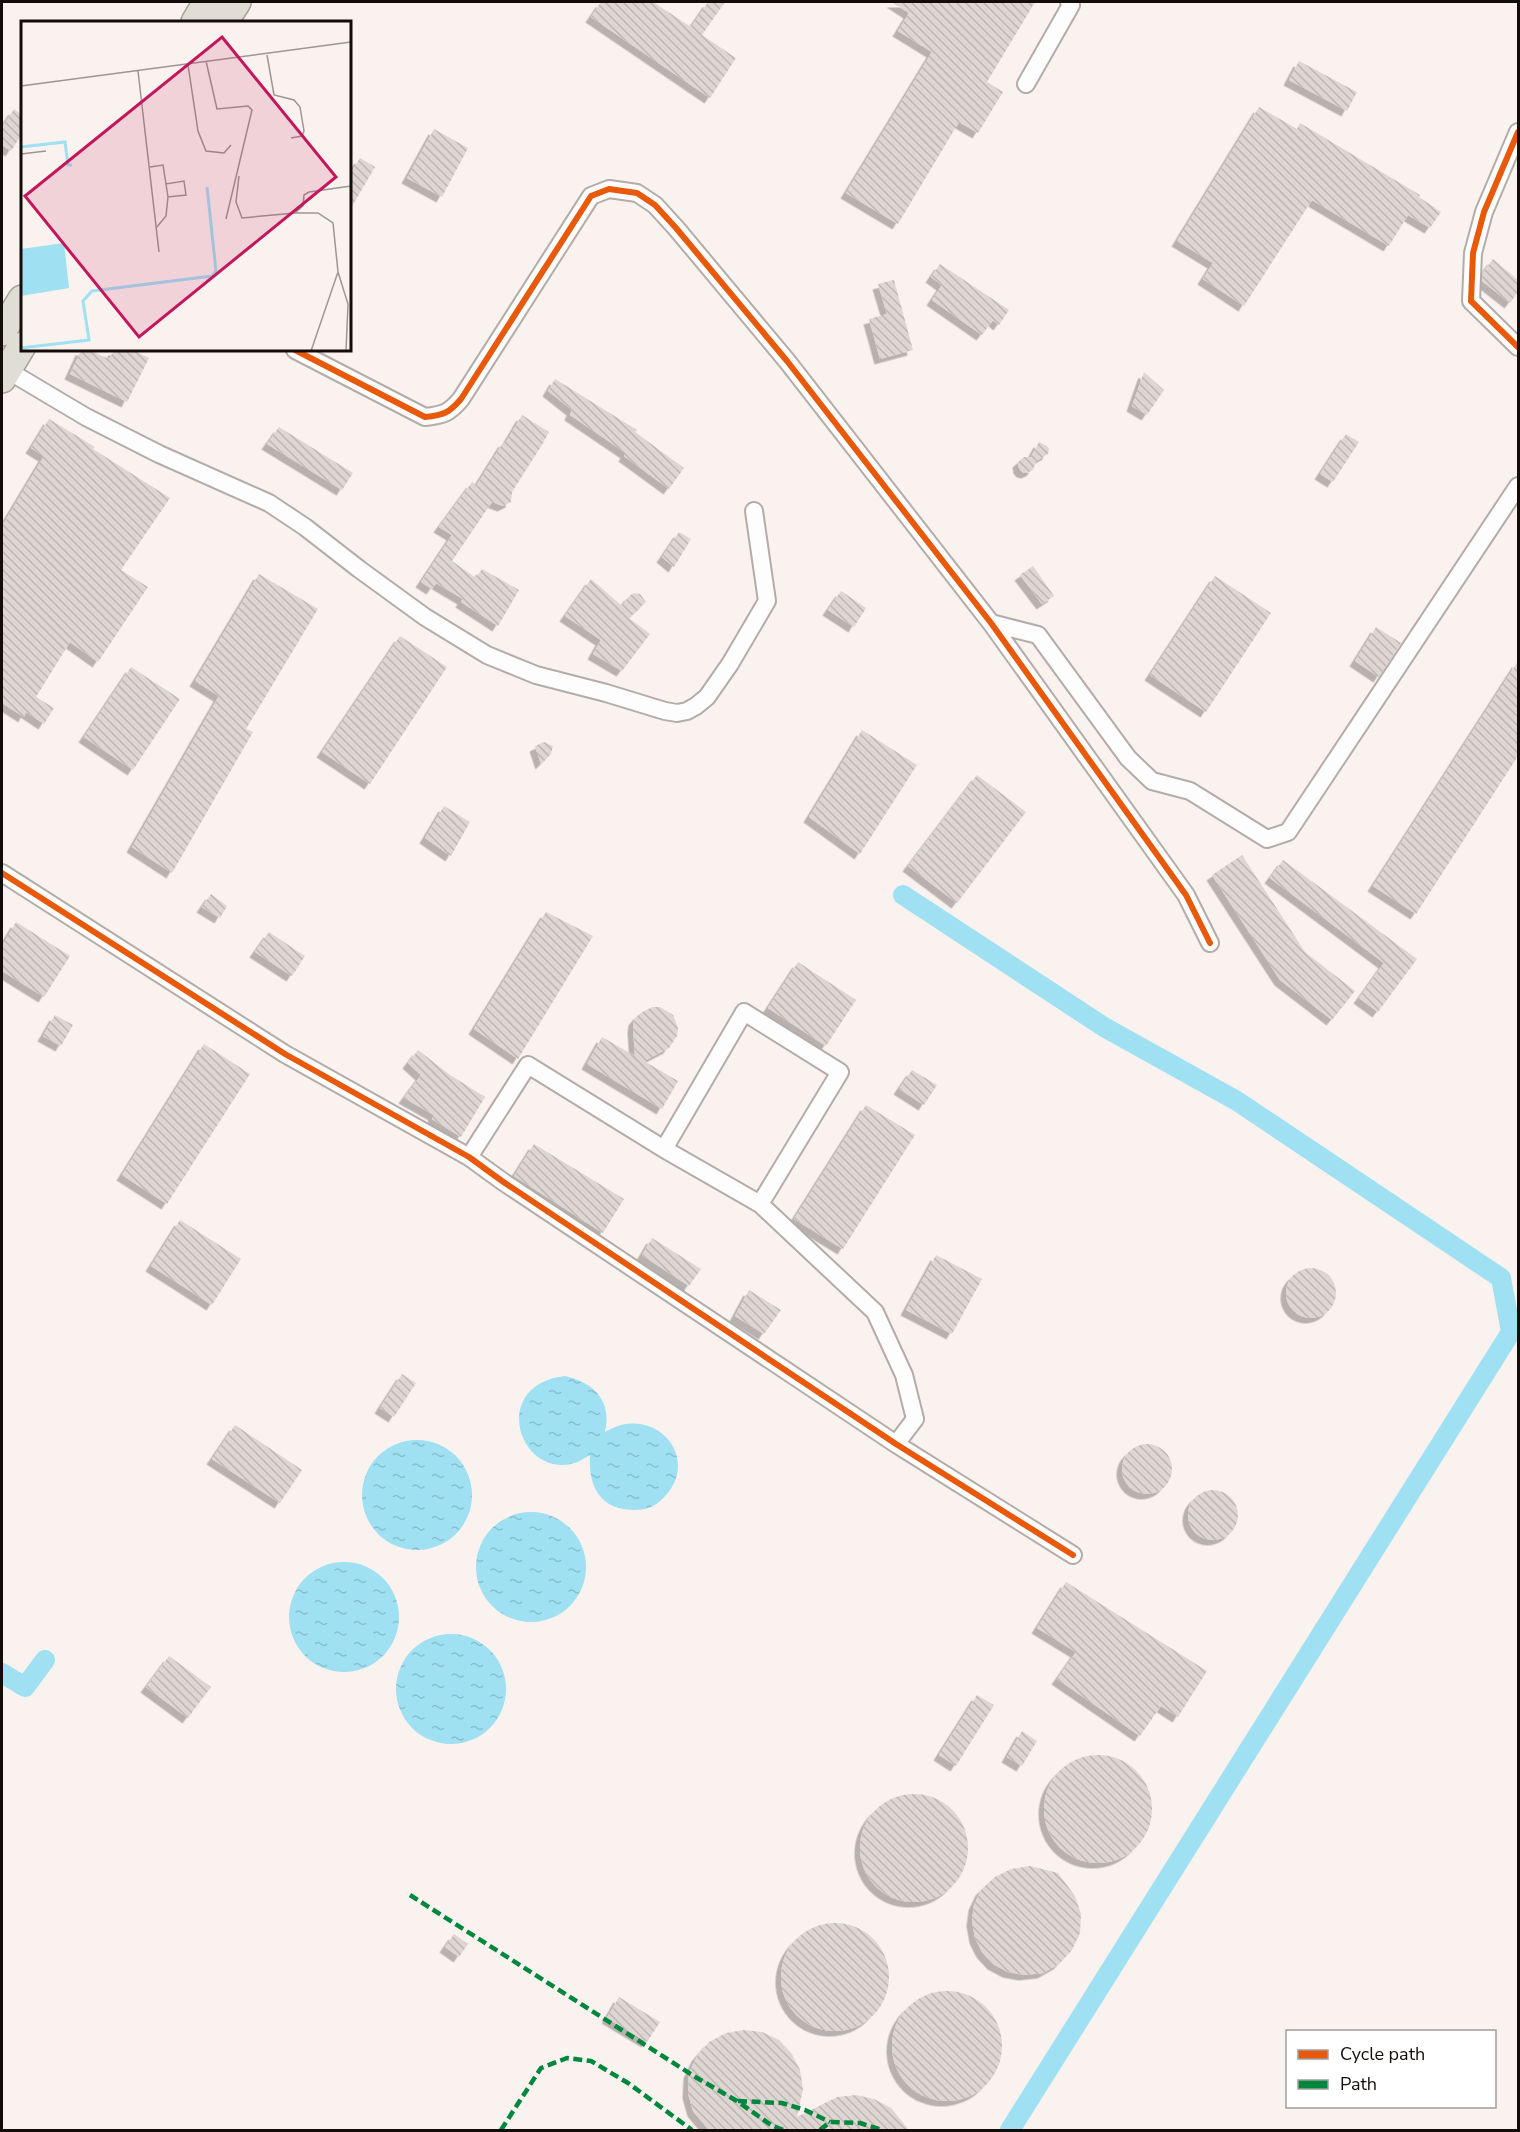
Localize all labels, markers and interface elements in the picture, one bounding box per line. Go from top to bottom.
inset map [21,21,351,351]
legend [1286,2030,1496,2108]
text: Cycle path [1340,2042,1425,2066]
text: Path [1340,2072,1377,2096]

